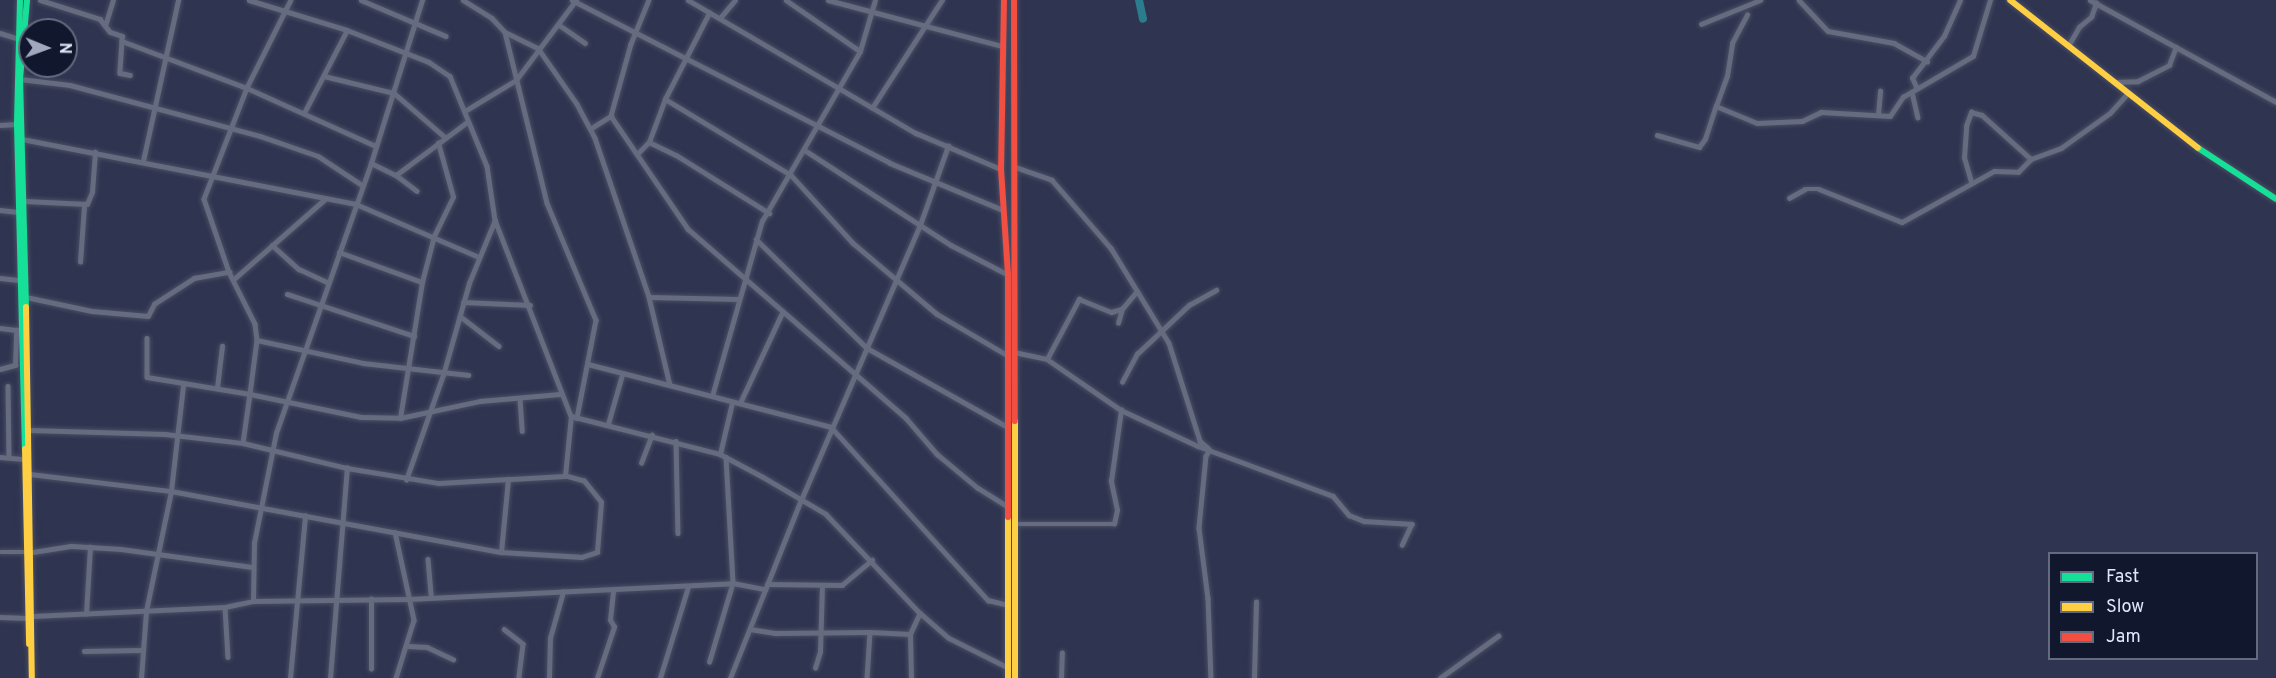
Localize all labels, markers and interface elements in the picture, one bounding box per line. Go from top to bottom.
north arrow [18,18,78,78]
text: N [54,42,74,54]
legend [2048,552,2258,660]
text: Fast [2106,566,2139,589]
text: Slow [2106,596,2144,619]
text: Jam [2106,626,2141,649]

